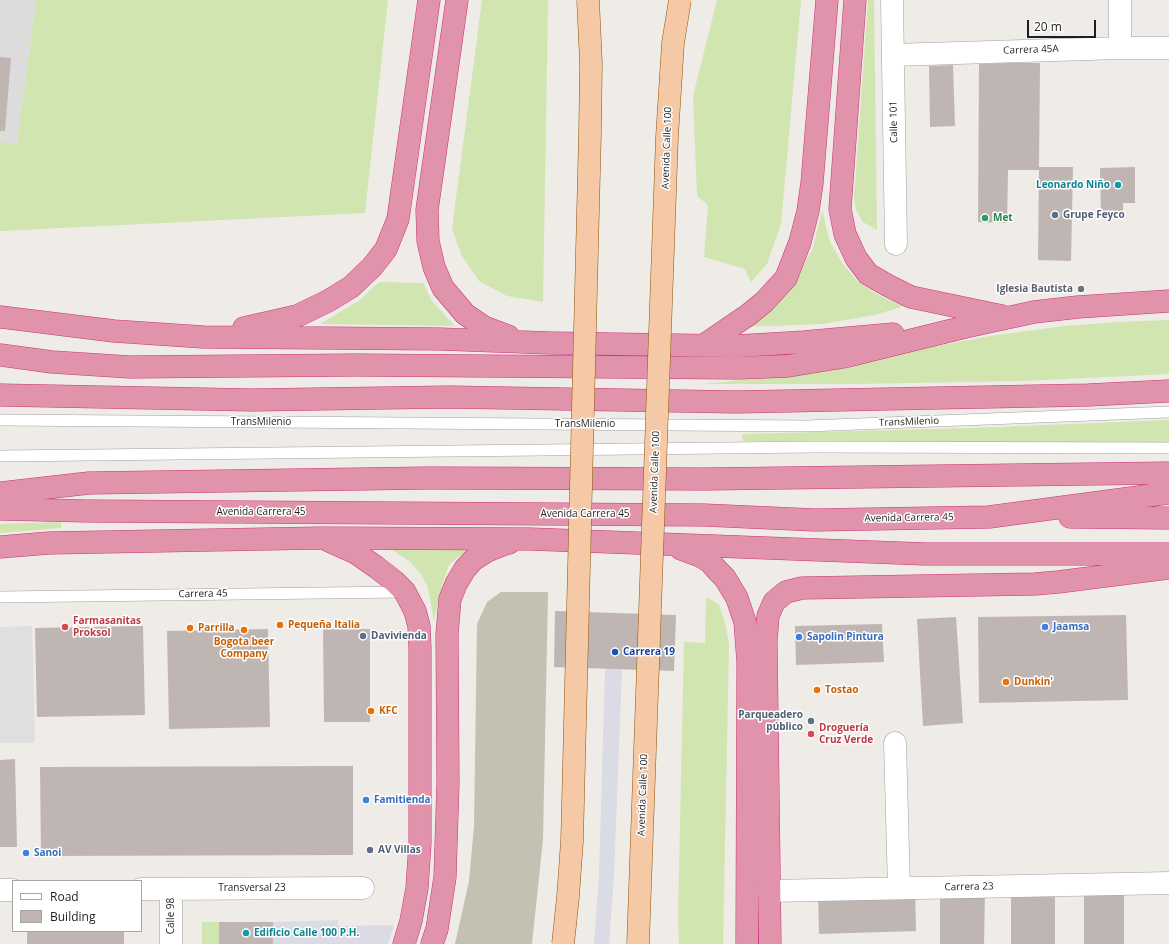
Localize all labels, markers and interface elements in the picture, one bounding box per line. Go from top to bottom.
scale bar [1029,12,1098,38]
text: 20 m [1034,18,1062,35]
street label: Carrera 45A [1003,43,1059,57]
street label: Calle 101 [888,101,900,143]
street label: Avenida Calle 100 [660,107,674,189]
place label: Leonardo Niño [1036,179,1110,191]
marker: Leonardo Niño [1113,180,1123,190]
place label: Grupe Feyco [1063,209,1125,221]
marker: Grupe Feyco [1050,210,1060,220]
place label: Met [993,212,1013,224]
marker: Met [980,213,990,223]
place label: Iglesia Bautista [996,283,1073,295]
marker: Iglesia Bautista [1076,284,1086,294]
street label: TransMilenio [879,415,939,429]
street label: TransMilenio [231,416,291,428]
street label: TransMilenio [555,418,615,430]
street label: Avenida Calle 100 [648,431,662,513]
street label: Avenida Carrera 45 [216,506,306,518]
street label: Avenida Carrera 45 [540,508,630,520]
street label: Avenida Carrera 45 [864,511,954,525]
street label: Carrera 45 [178,588,228,600]
place label: Farmasanitas Proksol [73,615,141,638]
place label: Pequeña Italia [288,619,360,631]
marker: Pequeña Italia [275,620,285,630]
place label: Jaamsa [1053,621,1089,633]
marker: Farmasanitas Proksol [60,622,70,632]
place label: Parrilla [198,622,235,634]
marker: Jaamsa [1040,622,1050,632]
marker: Parrilla [185,623,195,633]
marker: Bogota beer Company [239,625,249,635]
place label: Davivienda [371,630,427,642]
marker: Davivienda [358,631,368,641]
place label: Sapolin Pintura [807,631,884,643]
marker: Sapolin Pintura [794,632,804,642]
place label: Bogota beer Company [214,636,274,660]
place label: Carrera 19 [623,646,675,658]
marker: Carrera 19 [610,647,620,657]
place label: Dunkin' [1014,676,1053,688]
marker: Dunkin' [1001,677,1011,687]
place label: Tostao [825,684,859,696]
marker: Tostao [812,685,822,695]
place label: KFC [379,705,398,717]
marker: KFC [366,706,376,716]
place label: Parqueadero público [738,709,803,732]
marker: Parqueadero público [806,716,816,726]
place label: Droguería Cruz Verde [819,722,873,746]
marker: Droguería Cruz Verde [806,729,816,739]
street label: Avenida Calle 100 [636,754,650,836]
place label: Famitienda [374,794,431,806]
marker: Famitienda [361,795,371,805]
place label: AV Villas [378,844,421,856]
marker: AV Villas [365,845,375,855]
place label: Sanoi [34,847,61,859]
marker: Sanoi [21,848,31,858]
legend [12,880,142,932]
street label: Carrera 23 [944,881,994,893]
street label: Transversal 23 [218,882,286,894]
text: Road [50,888,79,905]
street label: Calle 98 [165,898,177,934]
text: Building [50,908,95,925]
place label: Edificio Calle 100 P.H. [254,927,359,939]
marker: Edificio Calle 100 P.H. [241,928,251,938]

